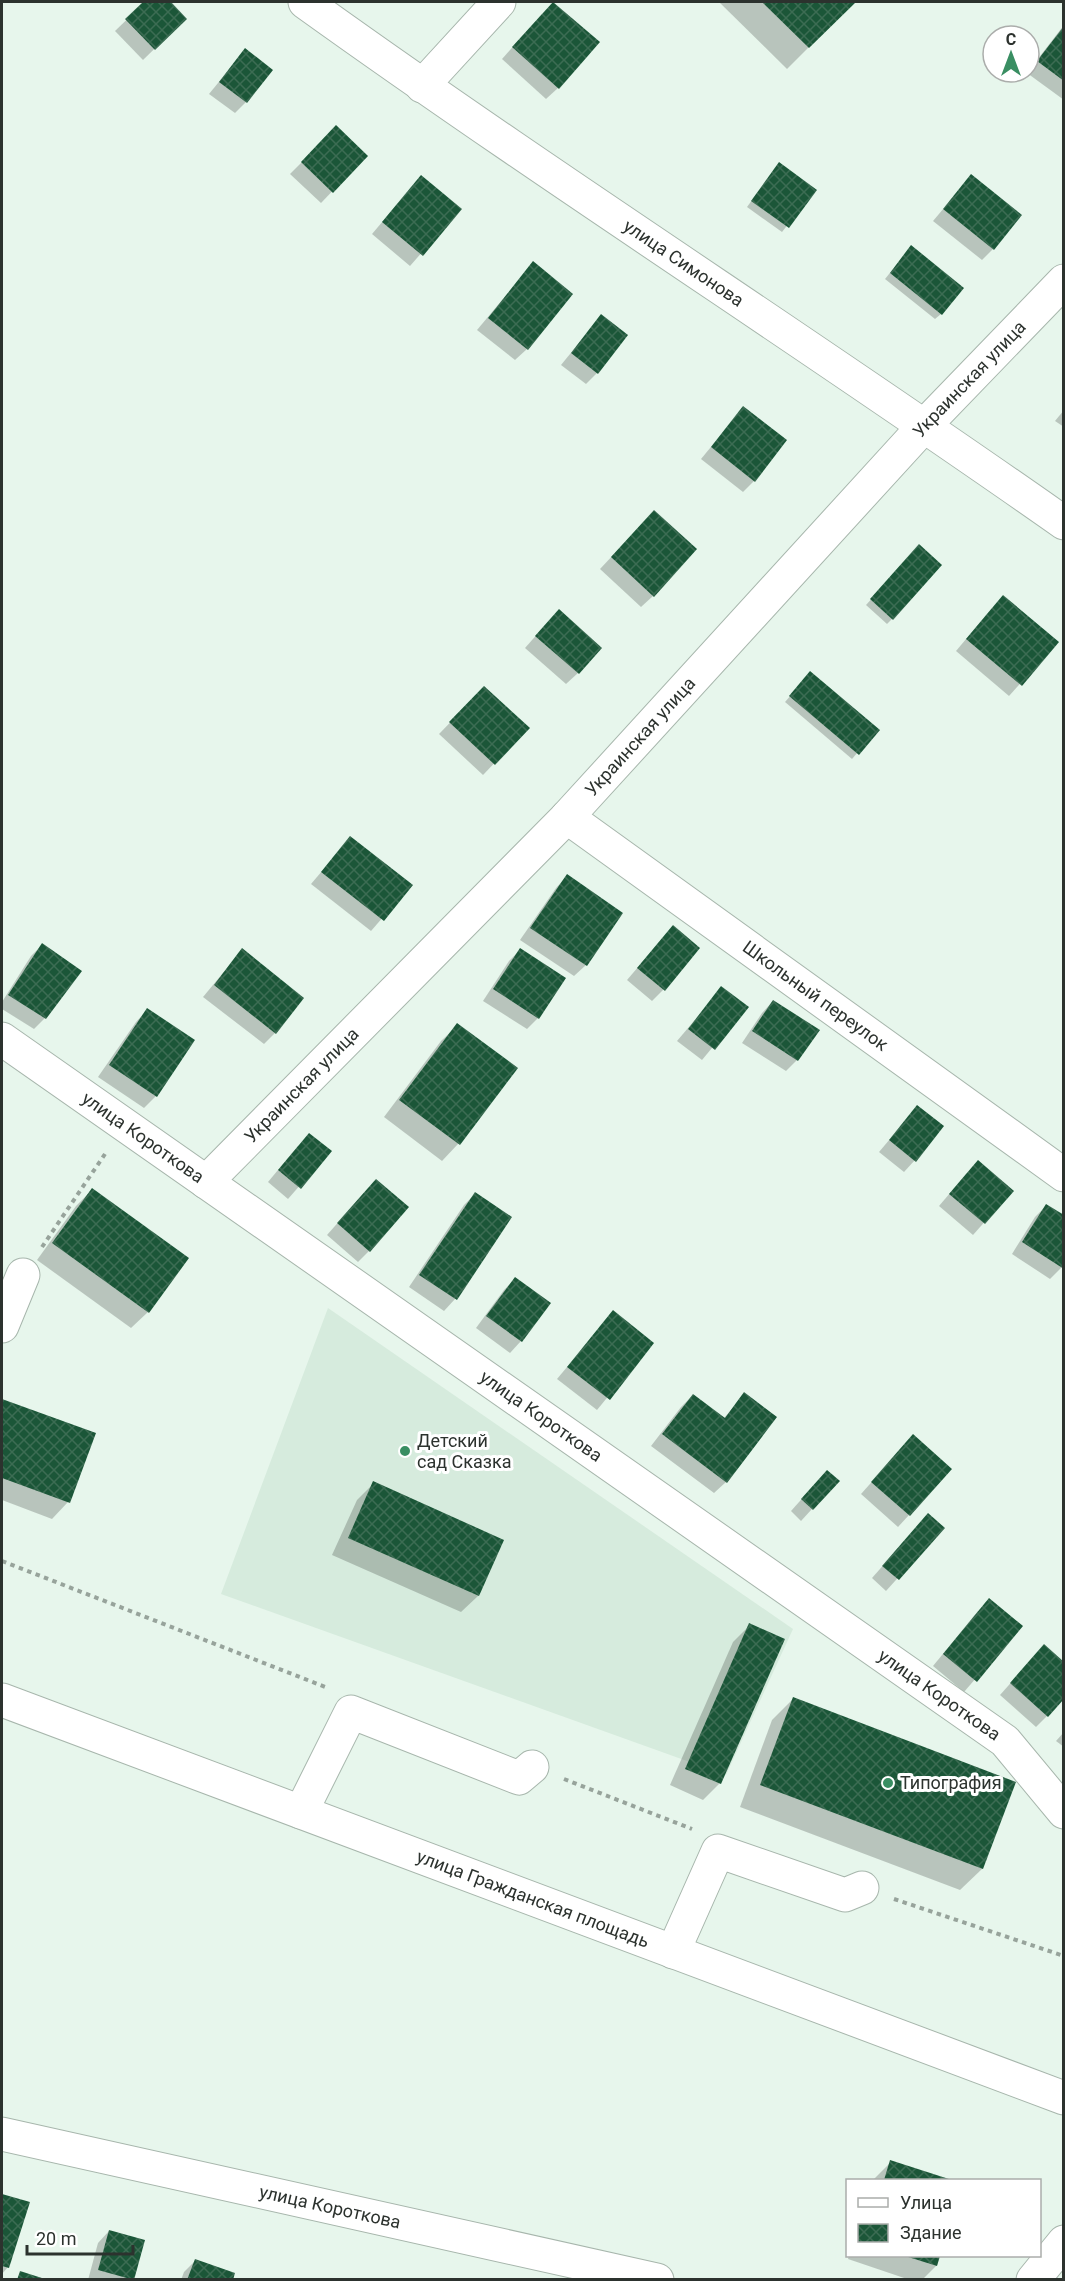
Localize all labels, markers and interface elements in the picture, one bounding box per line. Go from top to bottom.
north arrow [981,24,1041,84]
text: С [1006,30,1016,49]
street label: улица Симонова [620,215,748,311]
street label: Украинская улица [908,316,1030,441]
street label: Украинская улица [580,673,699,800]
street label: Школьный переулок [739,936,893,1055]
street label: Украинская улица [240,1023,363,1147]
street label: улица Короткова [78,1087,208,1187]
street label: улица Короткова [476,1366,606,1466]
place label: Детский сад Сказка [417,1430,511,1472]
marker: Детский сад Сказка [398,1444,412,1458]
street label: улица Короткова [874,1645,1005,1745]
place label: Типография [900,1772,1002,1793]
marker: Типография [881,1776,895,1790]
street label: улица Гражданская площадь [414,1845,652,1952]
legend [846,2179,1041,2257]
street label: улица Короткова [257,2181,403,2233]
text: Улица [900,2192,952,2213]
scale bar [27,2218,134,2256]
text: Здание [900,2222,962,2243]
text: 20 m [36,2228,76,2249]

